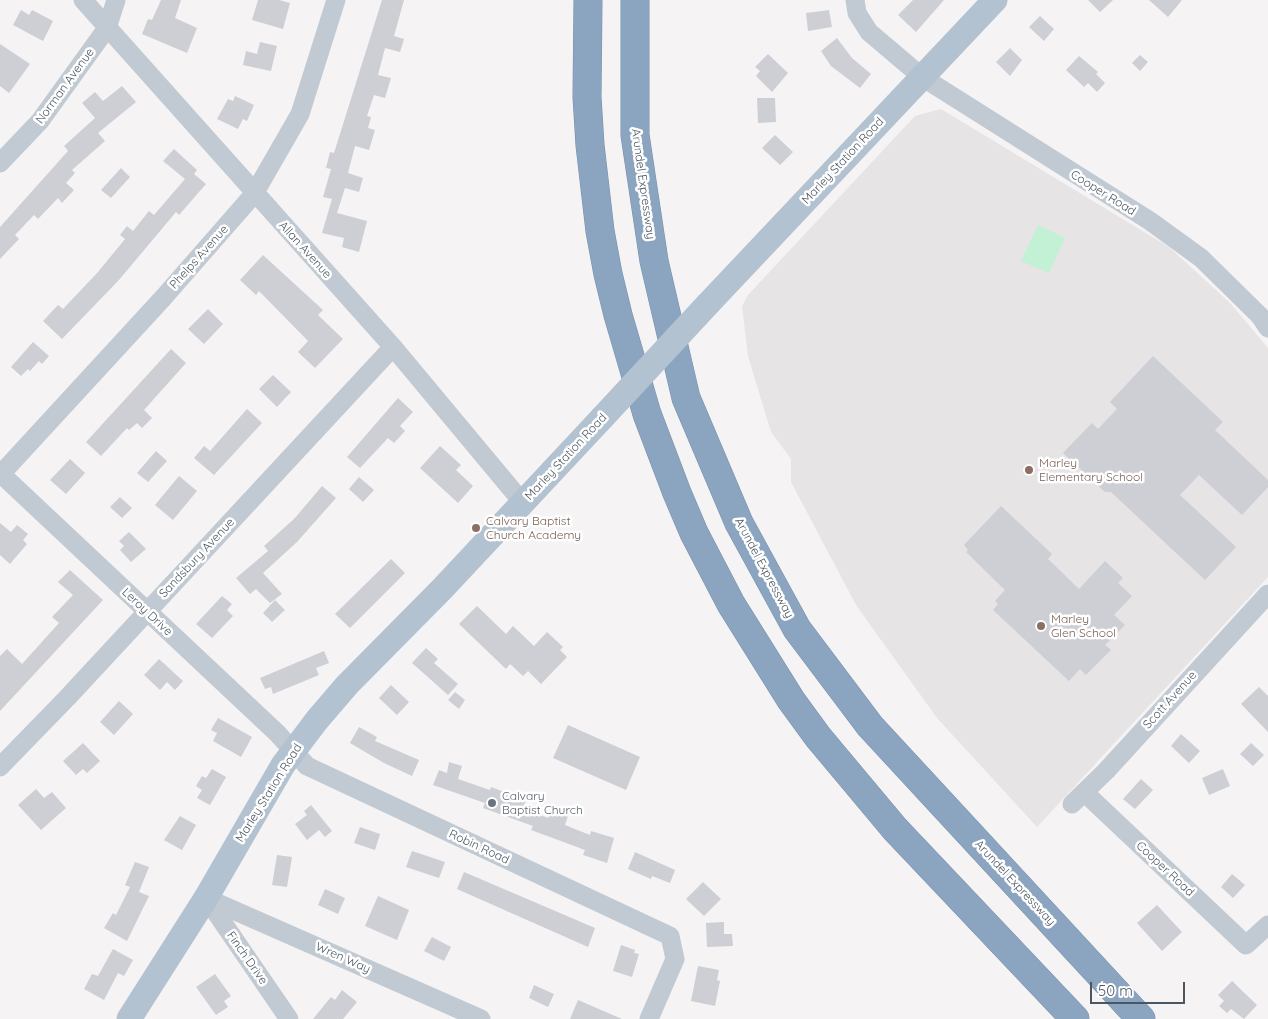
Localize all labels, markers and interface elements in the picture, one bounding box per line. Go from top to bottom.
street label: Norman Avenue [33,45,97,127]
street label: Marley Station Road [799,115,887,207]
street label: Arundel Expressway [628,128,658,240]
street label: Cooper Road [1068,167,1138,219]
street label: Allan Avenue [276,219,334,281]
street label: Phelps Avenue [167,222,231,292]
street label: Marley Station Road [522,411,610,503]
place label: Marley Elementary School [1039,456,1143,484]
marker: Marley Elementary School [1023,464,1035,476]
place label: Calvary Baptist Church Academy [486,514,581,542]
street label: Sandsbury Avenue [156,515,238,601]
street label: Arundel Expressway [731,515,797,621]
marker: Calvary Baptist Church Academy [470,522,482,534]
street label: Leroy Drive [119,585,175,639]
place label: Marley Glen School [1051,612,1116,640]
marker: Marley Glen School [1035,620,1047,632]
street label: Scott Avenue [1140,668,1200,732]
street label: Marley Station Road [233,741,305,845]
place label: Calvary Baptist Church [502,789,583,817]
marker: Calvary Baptist Church [486,797,498,809]
street label: Robin Road [446,827,512,867]
street label: Arundel Expressway [972,837,1058,929]
street label: Cooper Road [1133,838,1197,900]
street label: Finch Drive [223,929,271,987]
street label: Wren Way [313,940,373,976]
scale bar [1093,972,1188,1004]
text: 50 m [1098,981,1133,1000]

